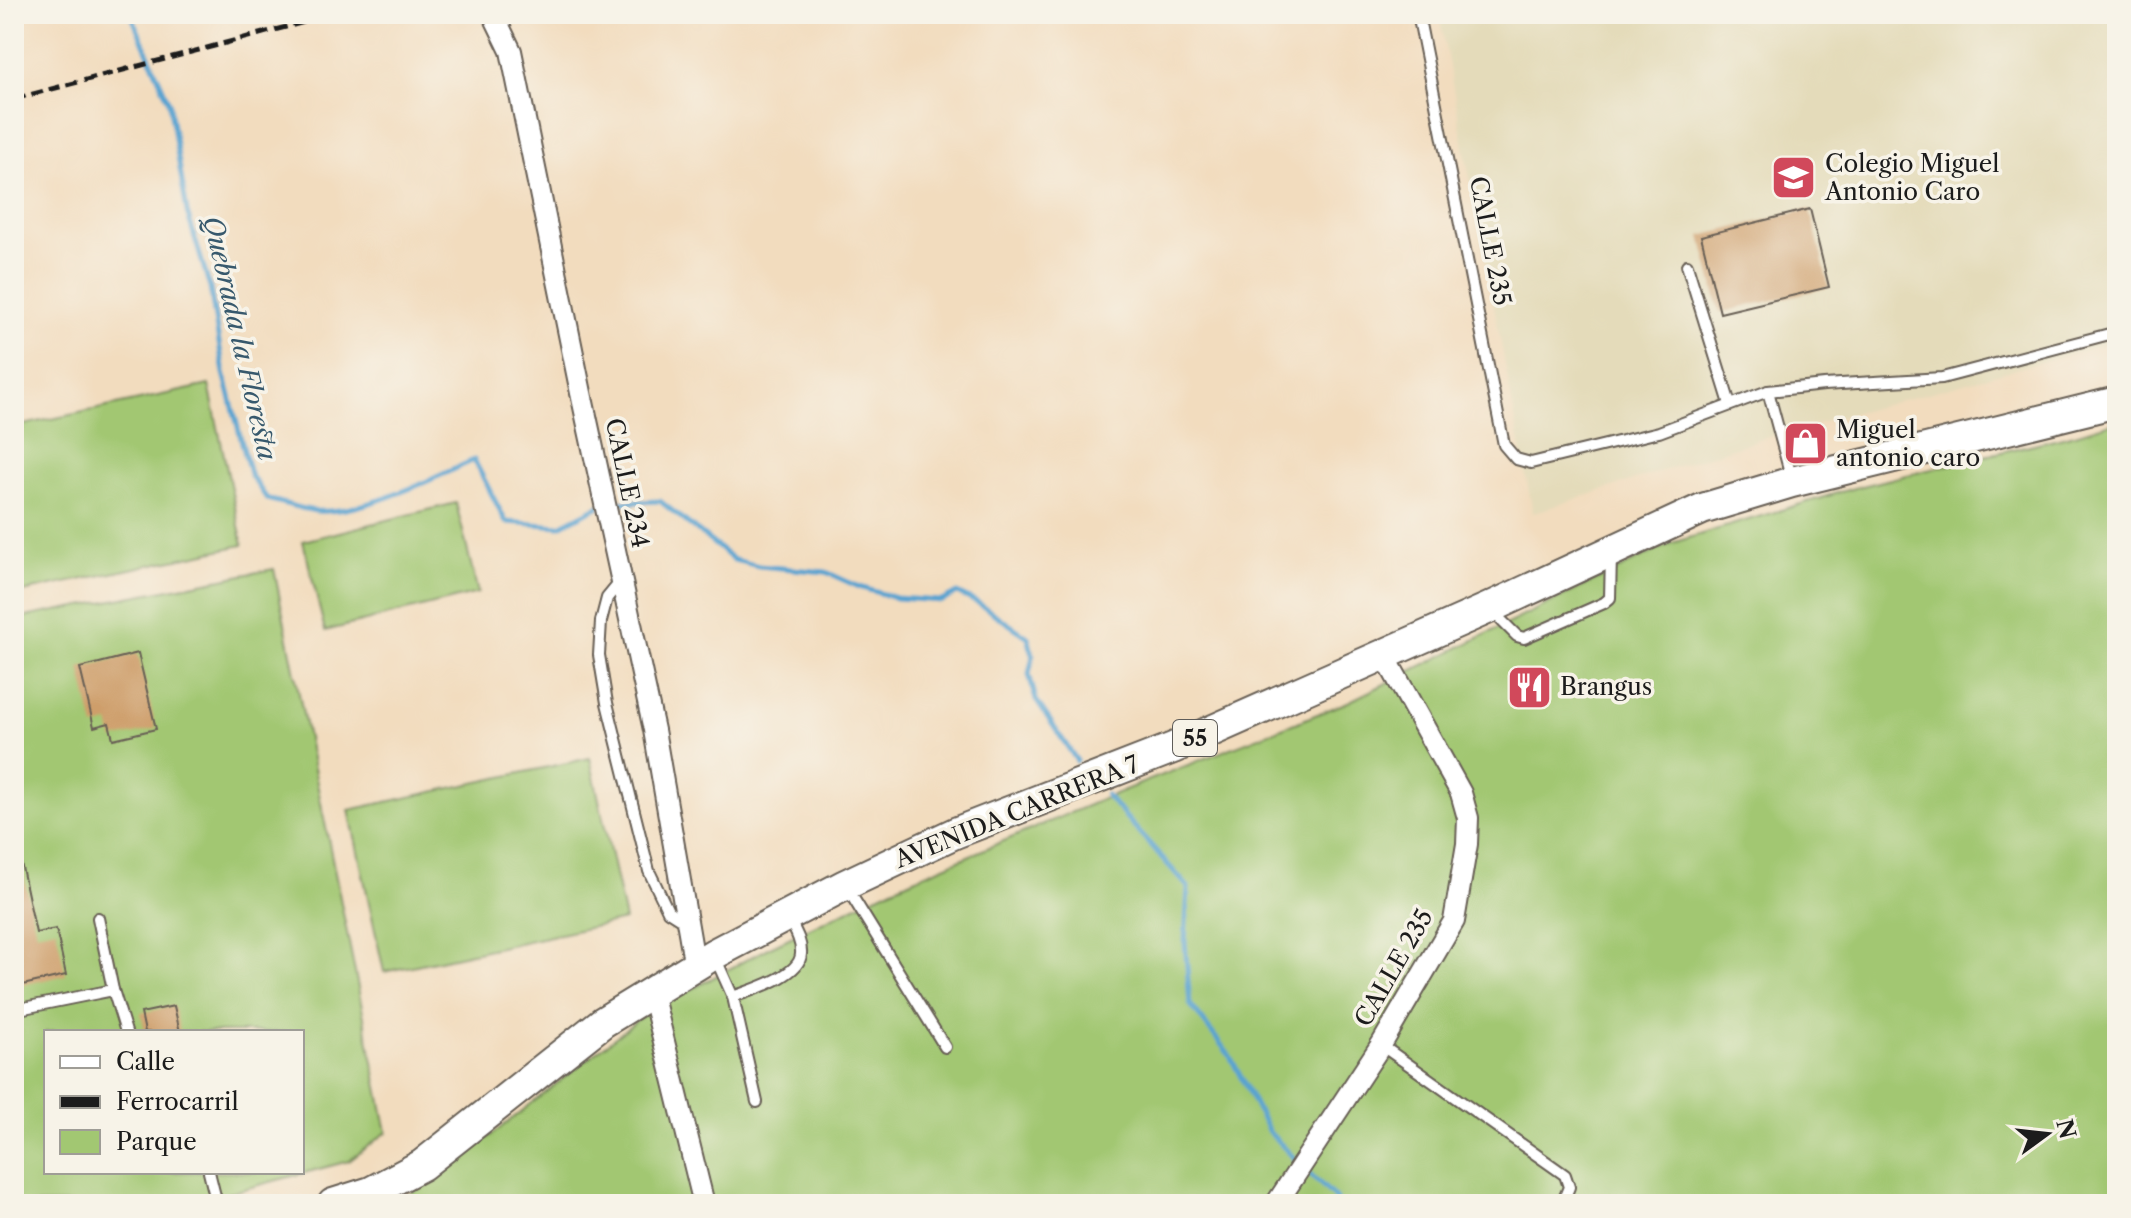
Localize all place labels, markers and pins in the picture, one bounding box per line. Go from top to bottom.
place label: Colegio Miguel Antonio Caro [1824,149,1999,206]
school or university icon: Colegio Miguel Antonio Caro [1770,154,1818,202]
place label: Miguel antonio caro [1836,415,1980,472]
shop icon: Miguel antonio caro [1781,420,1829,468]
restaurant icon: Brangus [1505,663,1553,711]
place label: Brangus [1560,672,1652,701]

